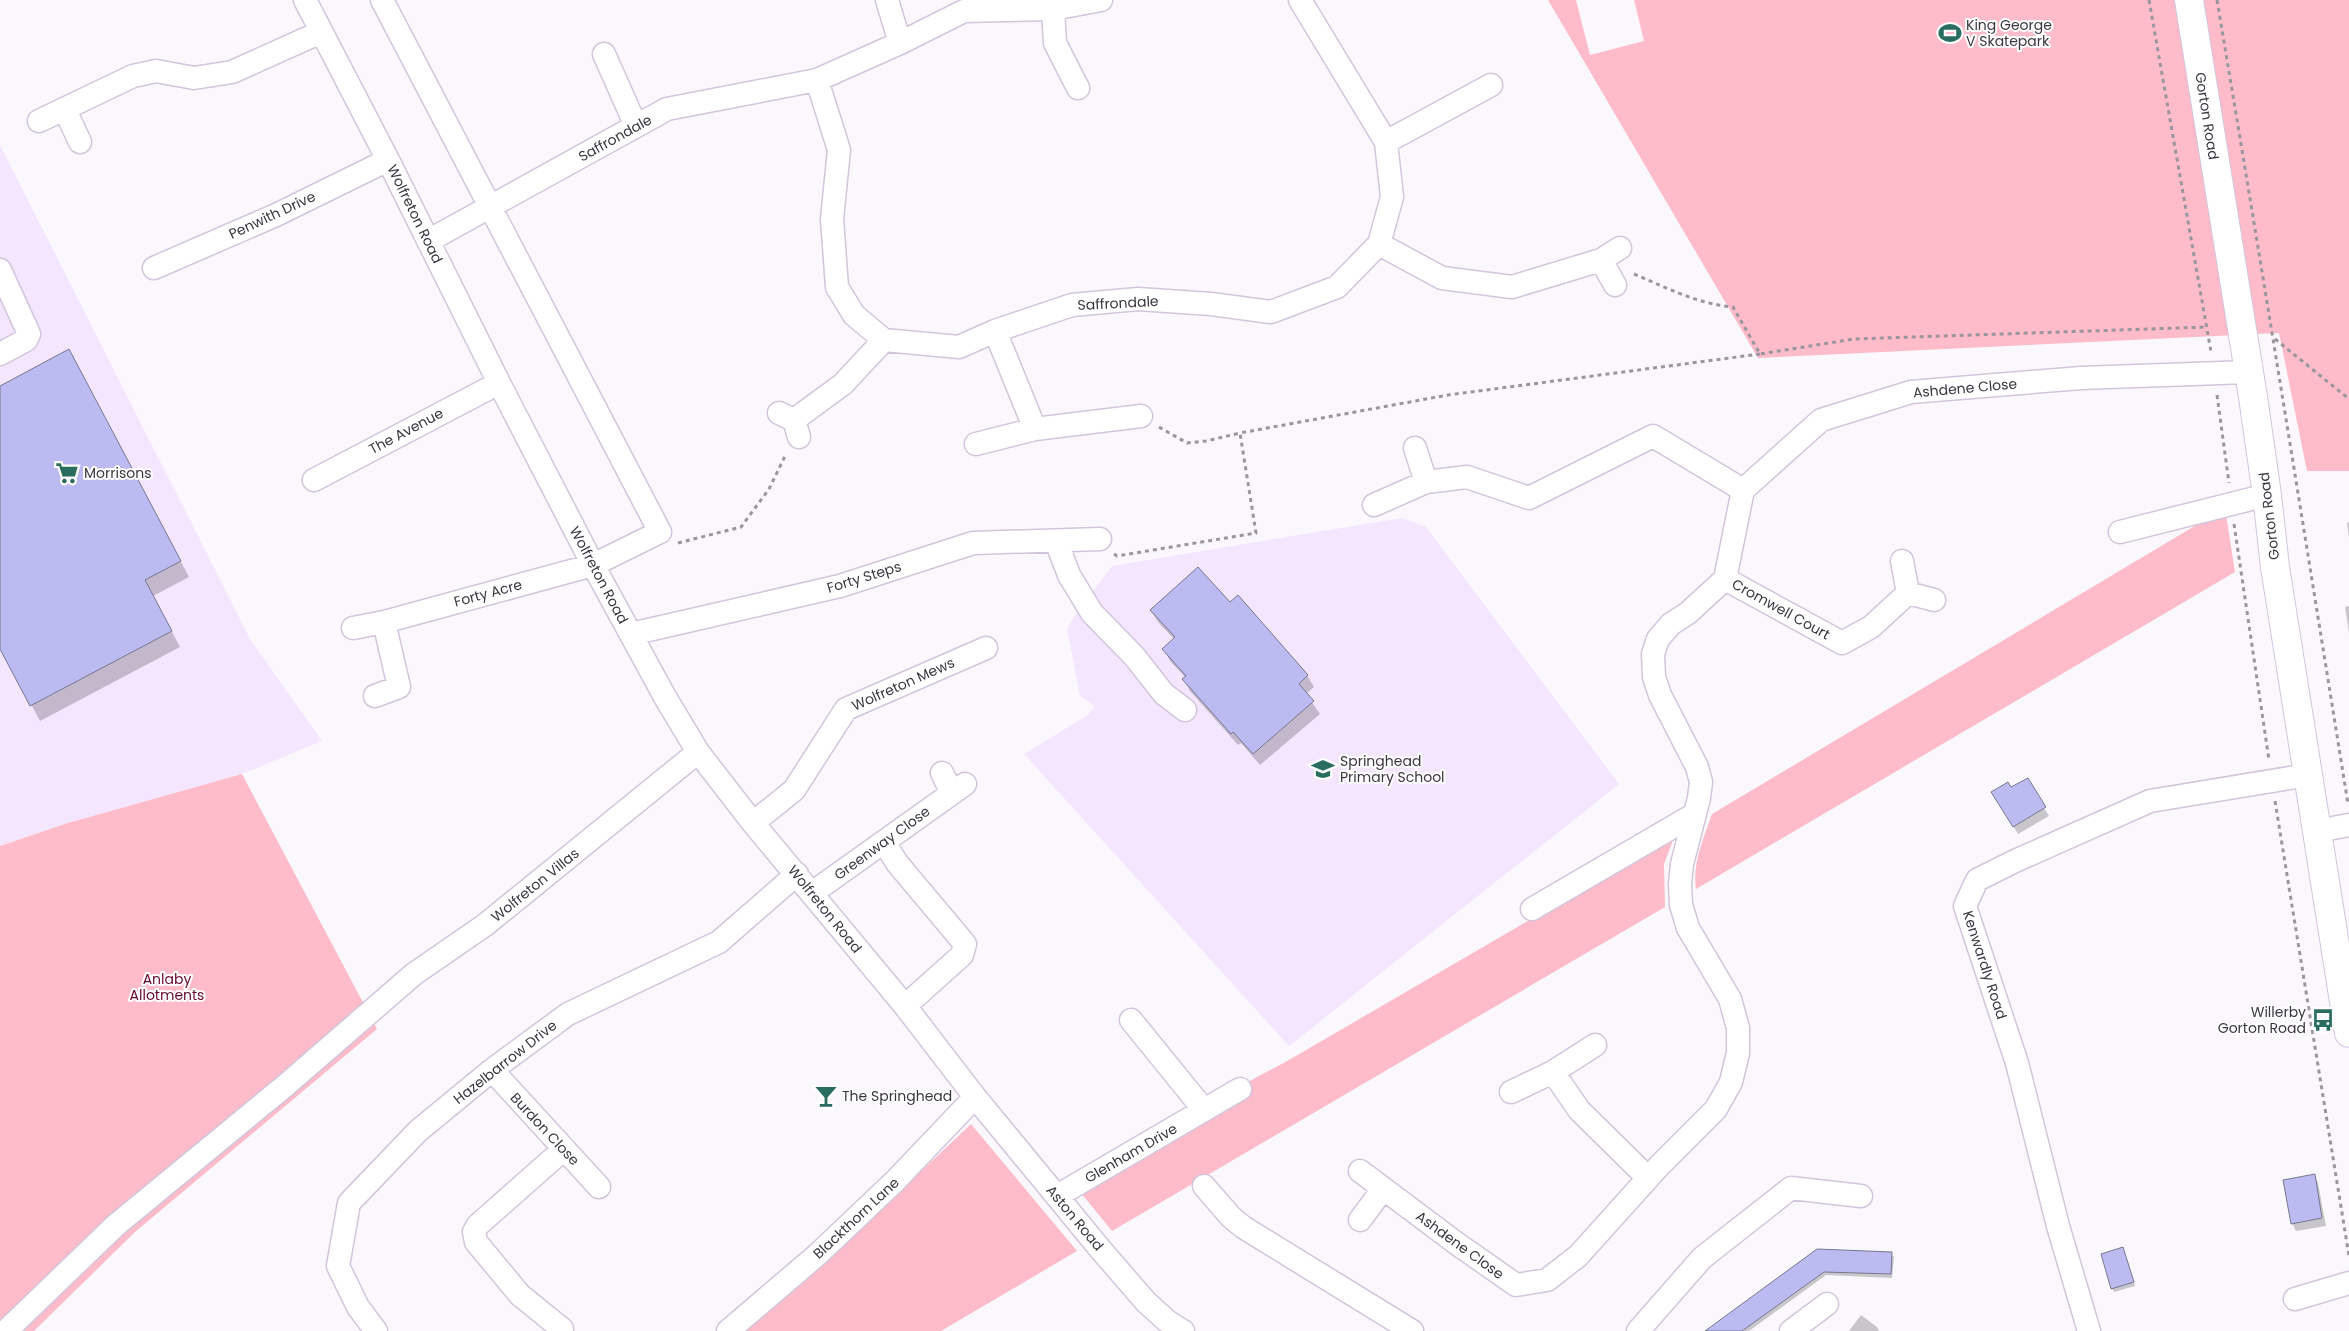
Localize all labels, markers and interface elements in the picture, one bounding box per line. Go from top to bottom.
place label: King George V Skatepark [1966,15,2052,51]
sports icon: King George V Skatepark [1937,20,1963,46]
street label: Gorton Road [2190,71,2224,161]
street label: Saffrondale [575,109,656,166]
street label: Wolfreton Road [382,161,448,267]
street label: Penwith Drive [225,186,319,244]
street label: Saffrondale [1077,291,1159,315]
street label: Ashdene Close [1912,373,2018,403]
street label: The Avenue [365,403,447,459]
supermarket icon: Morrisons [54,460,80,486]
place label: Morrisons [84,463,151,483]
street label: Gorton Road [2254,471,2284,561]
street label: Wolfreton Road [565,523,633,627]
street label: Forty Steps [824,556,904,598]
street label: Forty Acre [452,574,525,612]
street label: Cromwell Court [1728,574,1834,644]
street label: Wolfreton Mews [848,652,958,716]
place label: Springhead Primary School [1340,751,1445,787]
school or university icon: Springhead Primary School [1310,756,1336,782]
street label: Greenway Close [830,801,934,885]
street label: Wolfreton Villas [487,843,583,927]
street label: Wolfreton Road [783,861,867,957]
street label: Kenwardly Road [1958,908,2012,1022]
park label: Anlaby Allotments [130,969,204,1005]
place label: Willerby Gorton Road [2218,1002,2306,1038]
bus stop icon: Willerby Gorton Road [2310,1007,2336,1033]
street label: Hazelbarrow Drive [449,1015,561,1109]
bar icon: The Springhead [813,1083,839,1109]
place label: The Springhead [842,1086,952,1106]
street label: Burdon Close [506,1088,584,1170]
street label: Glenham Drive [1081,1118,1181,1188]
street label: Blackthorn Lane [808,1173,904,1263]
street label: Aston Road [1042,1181,1108,1255]
street label: Ashdene Close [1412,1206,1508,1284]

